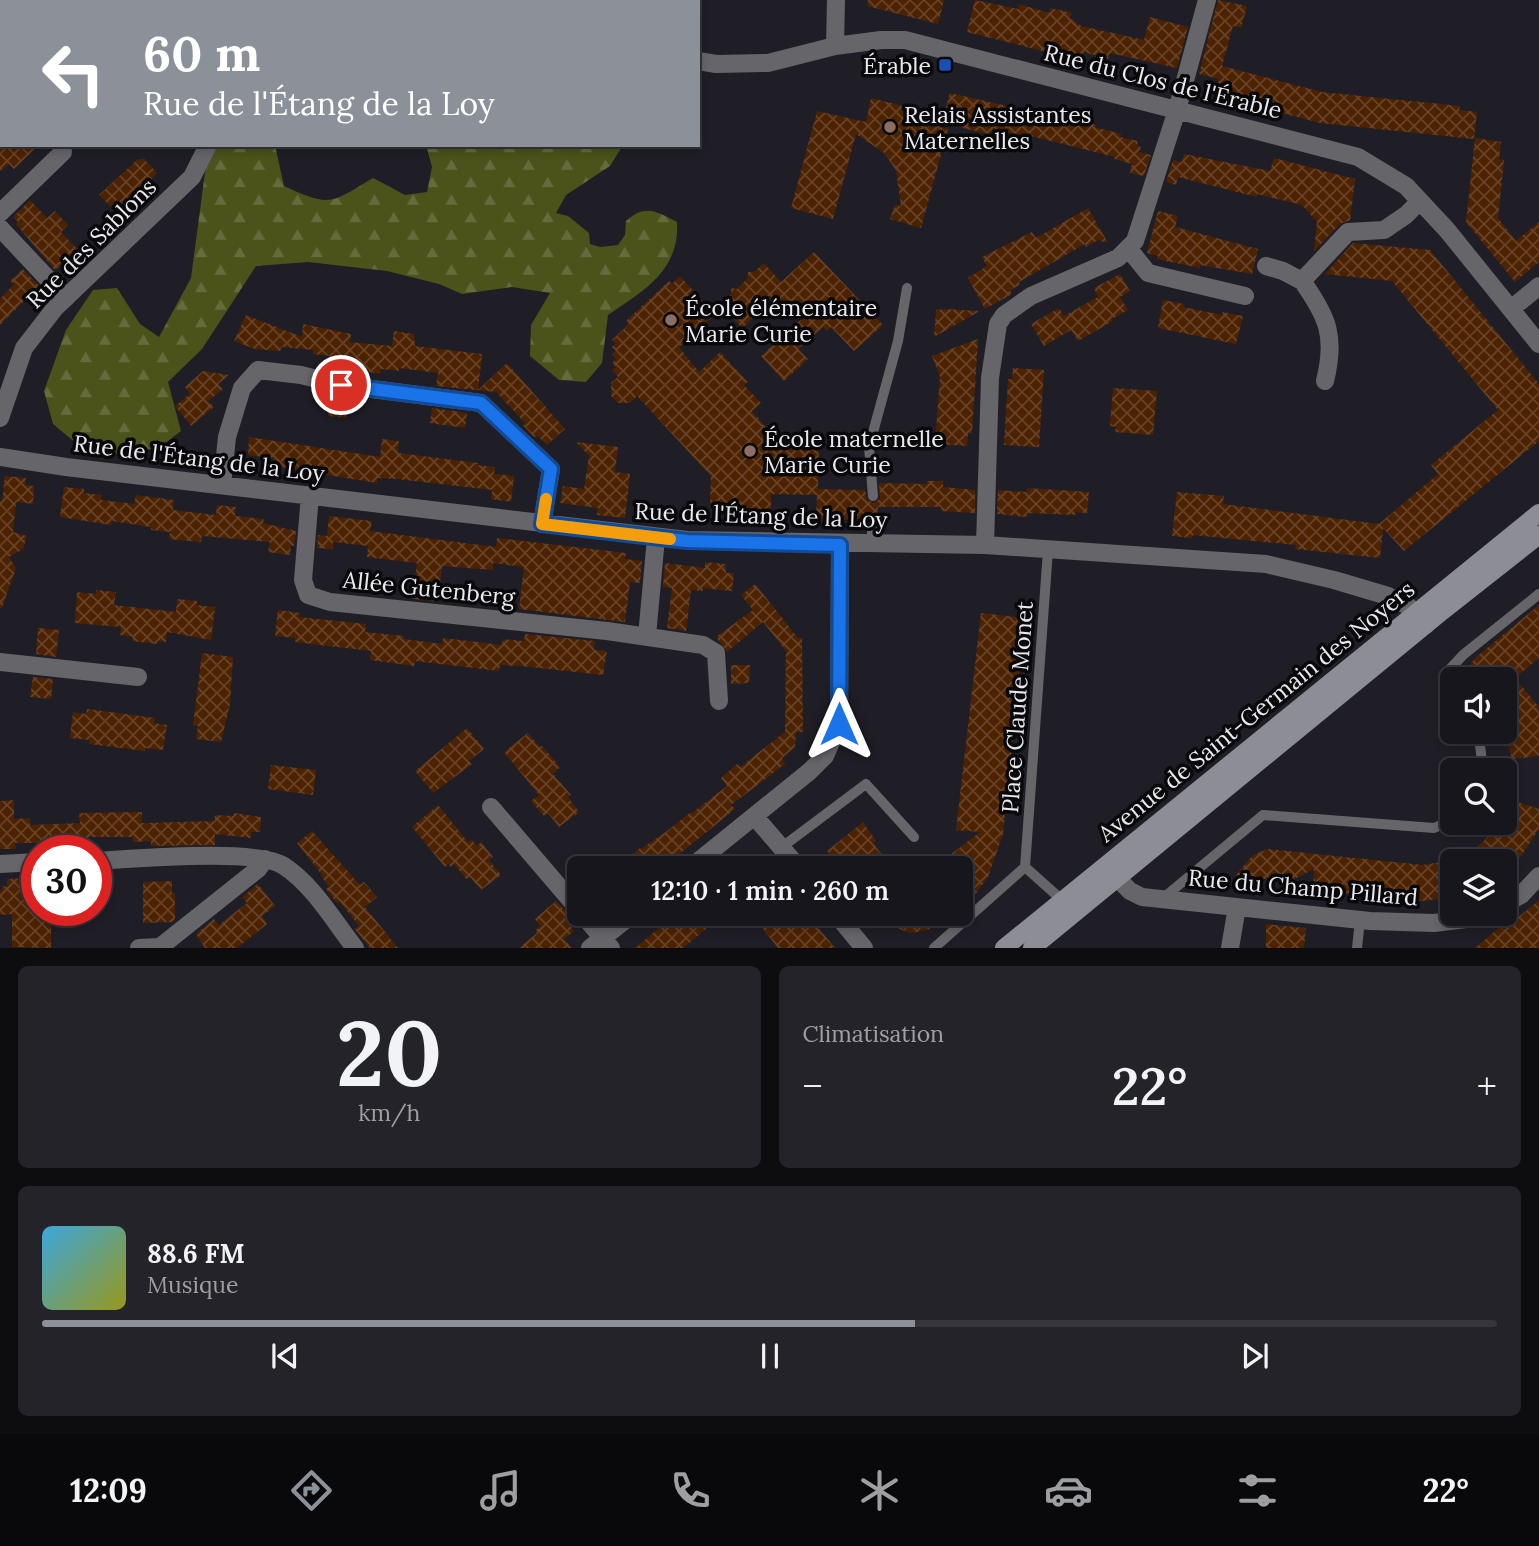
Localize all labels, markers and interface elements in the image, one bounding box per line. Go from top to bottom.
text: 60 m [143,22,260,84]
icon: left [28,28,119,119]
street label: Rue du Clos de l'Érable [1041,37,1285,125]
place label: Érable [863,51,931,80]
marker: Érable [937,57,953,73]
text: Rue de l'Étang de la Loy [143,83,495,124]
place label: Relais Assistantes Maternelles [904,100,1091,155]
marker: Relais Assistantes Maternelles [882,119,898,135]
street label: Rue des Sablons [20,172,162,314]
place label: École élémentaire Marie Curie [685,293,877,348]
marker: École élémentaire Marie Curie [663,312,679,328]
pin [311,355,371,415]
icon: arrive [322,366,360,404]
place label: École maternelle Marie Curie [764,424,944,479]
street label: Rue de l'Étang de la Loy [72,428,327,488]
marker: École maternelle Marie Curie [742,443,758,459]
street label: Rue de l'Étang de la Loy [634,496,889,534]
street label: Allée Gutenberg [341,564,518,612]
street label: Avenue de Saint-Germain des Noyers [1091,574,1420,848]
street label: Place Claude Monet [995,600,1039,814]
map controls [1440,667,1517,926]
button: sound [1440,667,1517,744]
position arrow [802,687,876,761]
button: search [1440,758,1517,835]
speed limit sign: 30 [21,835,112,926]
button: layers [1440,849,1517,926]
street label: Rue du Champ Pillard [1187,863,1419,912]
text: 12:10 · 1 min · 260 m [651,874,889,907]
text: 20 [336,994,442,1111]
text: Climatisation [803,1019,944,1048]
text: 22° [1112,1053,1188,1119]
text: − [803,1062,823,1110]
text: + [1477,1062,1497,1110]
text: km/h [358,1098,420,1127]
text: 88.6 FM [147,1237,245,1270]
text: Musique [147,1270,238,1299]
icon: previous [266,1337,304,1375]
icon: pause [751,1337,789,1375]
icon: next [1236,1337,1274,1375]
icon: directions [287,1466,336,1515]
icon: music [476,1466,525,1515]
icon: phone [666,1466,715,1515]
icon: climate [855,1466,904,1515]
icon: car [1044,1466,1093,1515]
icon: filters [1233,1466,1282,1515]
text: 12:09 [70,1470,147,1511]
text: 22° [1422,1470,1469,1511]

